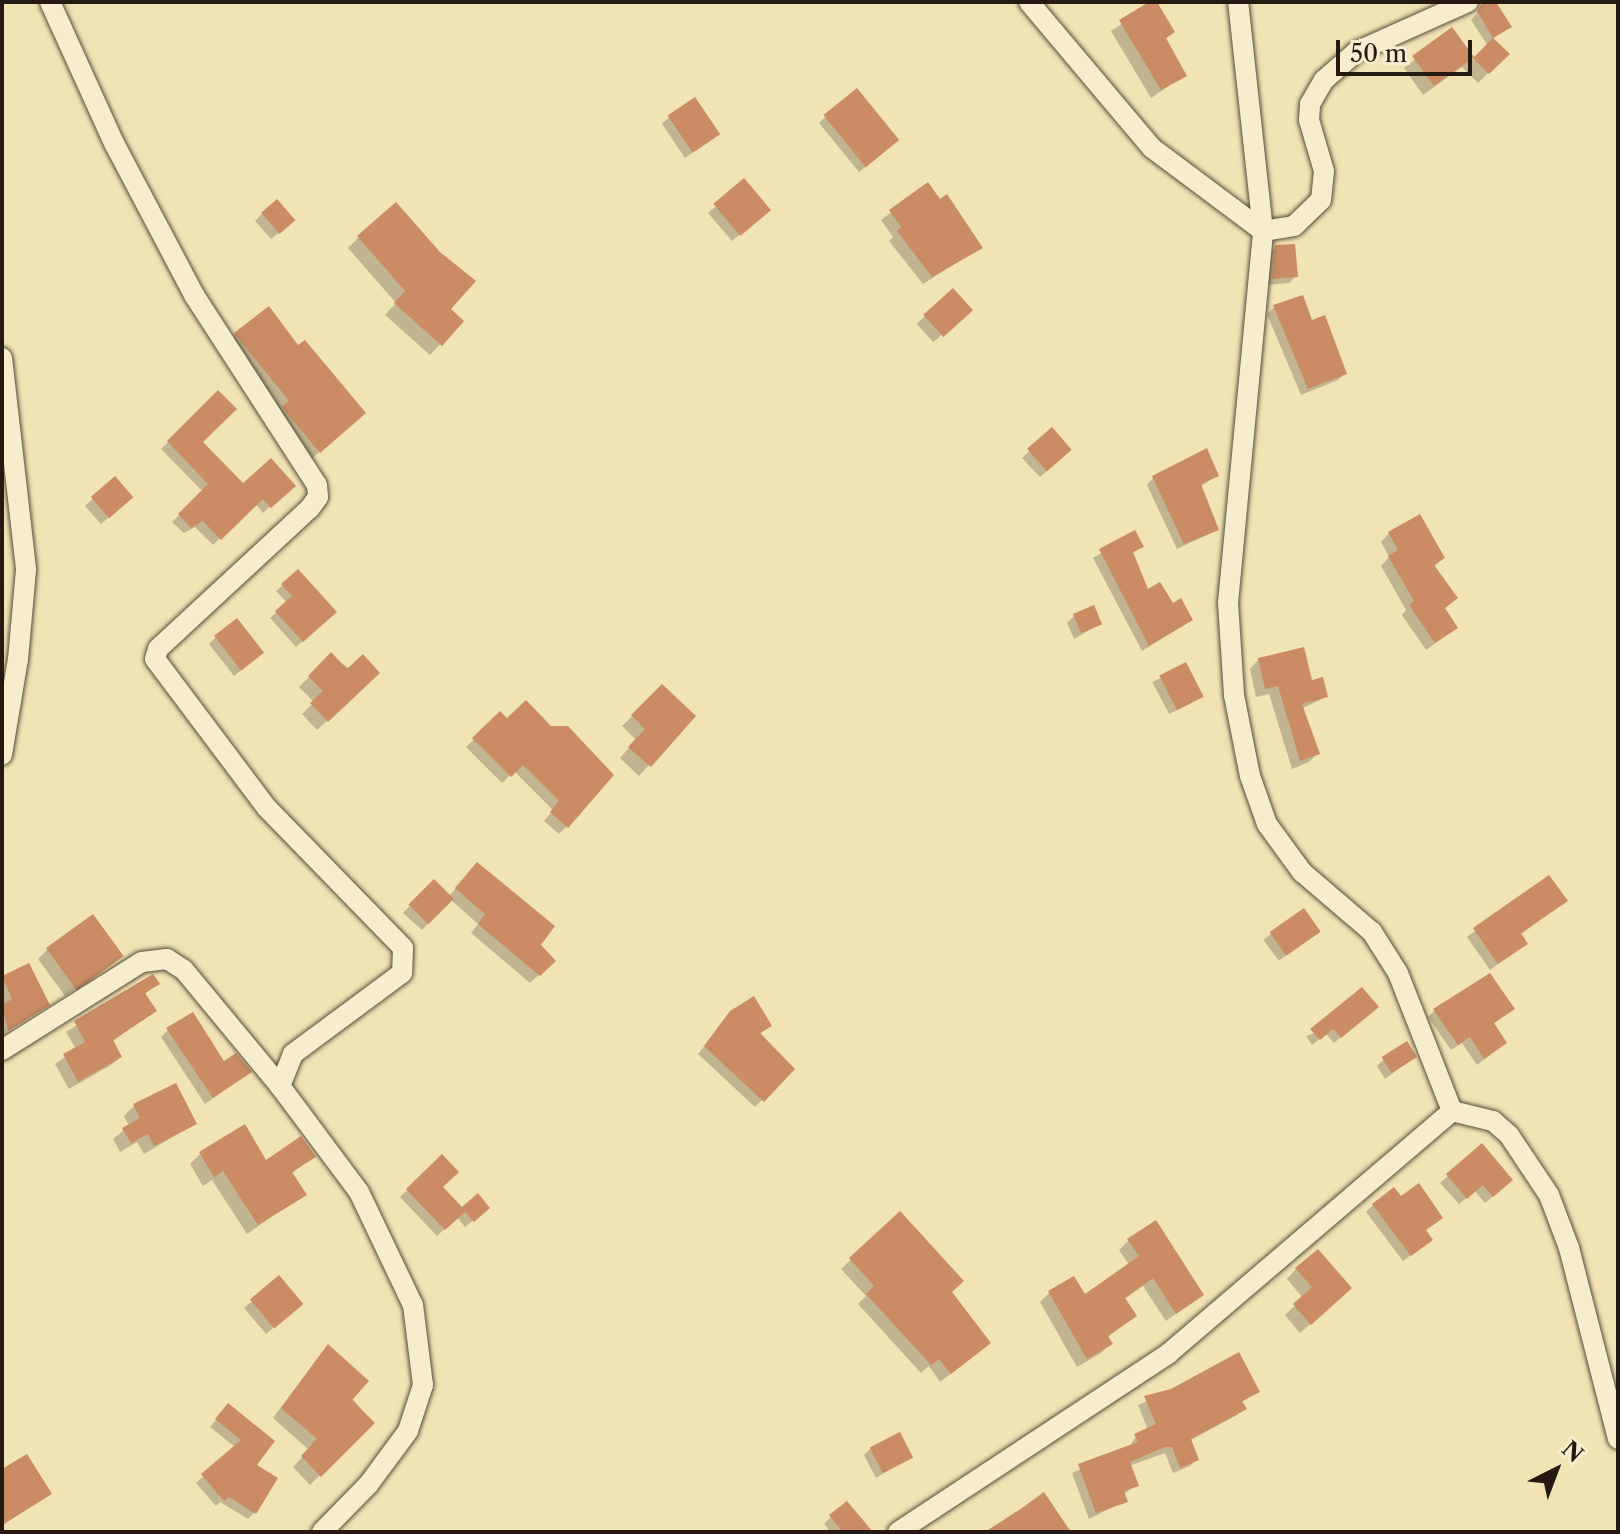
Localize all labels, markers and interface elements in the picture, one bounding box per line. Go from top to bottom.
scale bar [1340,24,1476,74]
text: 50 m [1350,39,1407,68]
north arrow [1516,1430,1596,1510]
text: N [1556,1435,1589,1468]

